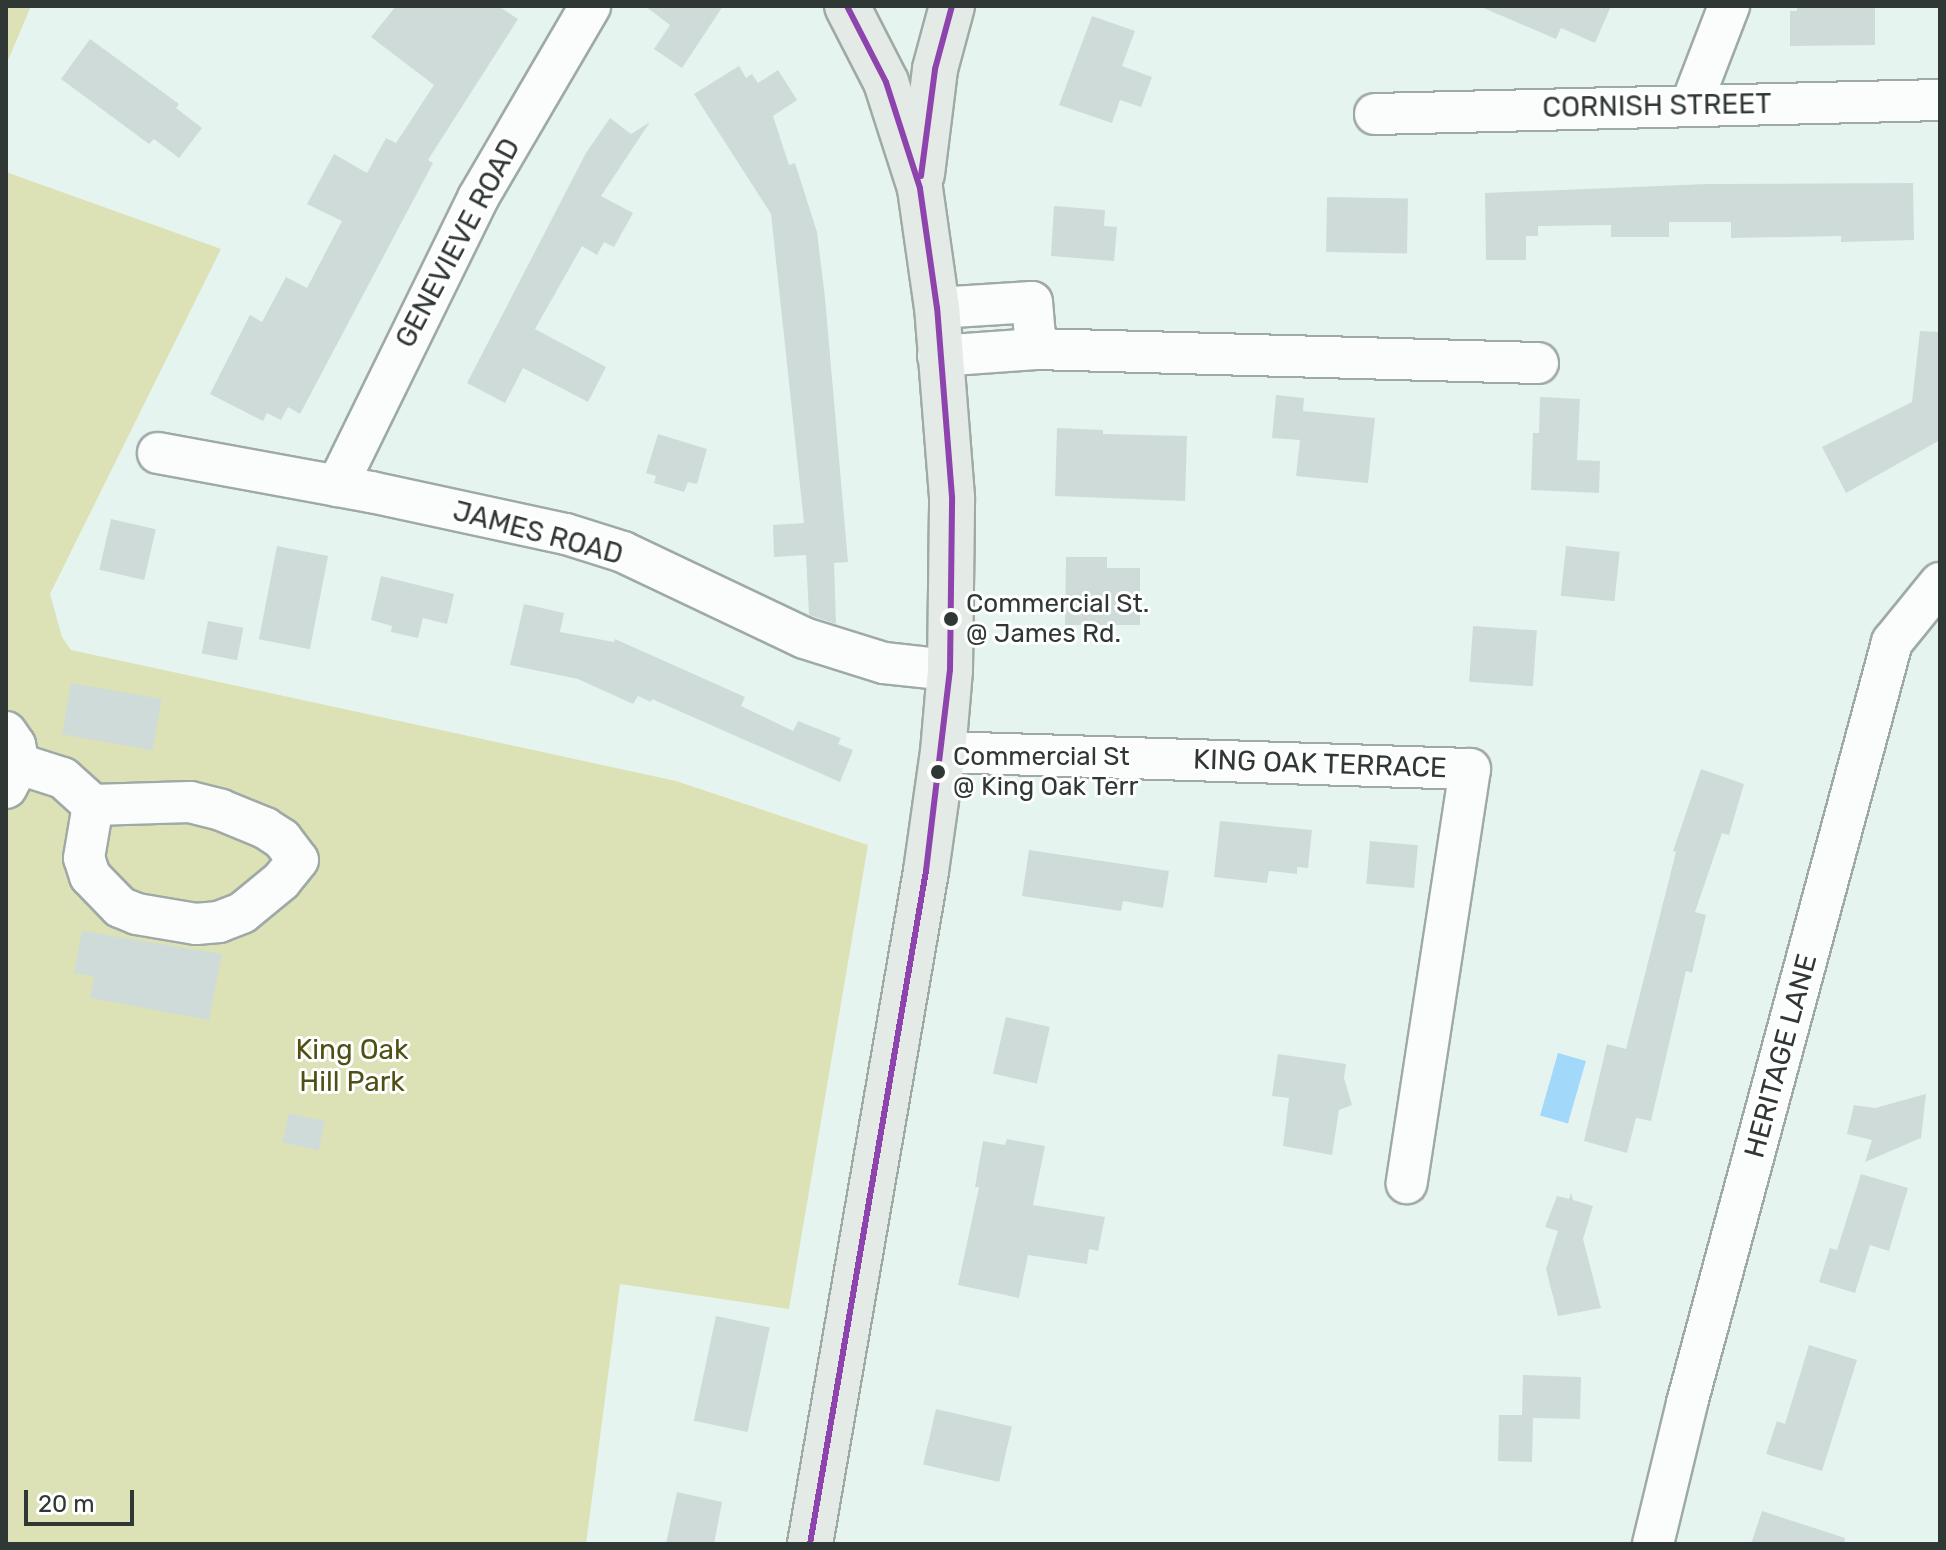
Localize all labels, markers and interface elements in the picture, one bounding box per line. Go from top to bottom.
street label: CORNISH STREET [1542,87,1772,125]
street label: GENEVIEVE ROAD [389,133,527,353]
street label: JAMES ROAD [449,494,627,572]
place label: Commercial St. @ James Rd. [966,588,1149,650]
marker: Commercial St. @ James Rd. [943,611,959,627]
place label: Commercial St @ King Oak Terr [953,741,1139,802]
street label: KING OAK TERRACE [1192,743,1448,785]
marker: Commercial St @ King Oak Terr [930,764,946,780]
street label: HERITAGE LANE [1738,951,1824,1161]
park label: King Oak Hill Park [295,1033,409,1099]
scale bar [28,1474,138,1524]
text: 20 m [38,1490,95,1518]

